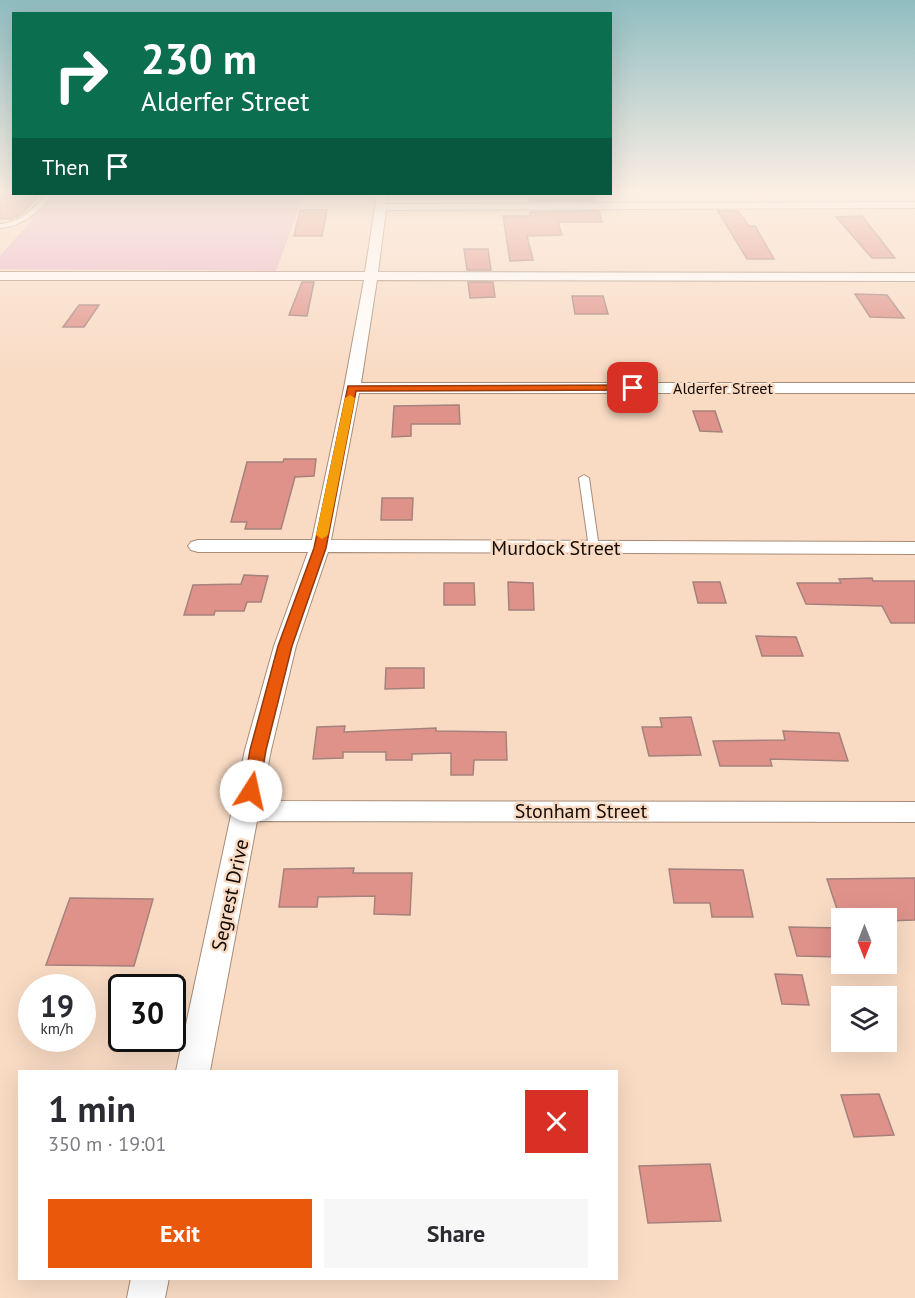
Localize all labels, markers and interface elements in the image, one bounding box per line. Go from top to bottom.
text: 230 m [141,31,257,86]
icon: right [42,36,120,114]
text: Alderfer Street [141,84,309,118]
icon: arrive [101,150,134,183]
text: Then [42,153,89,181]
pin [607,362,658,413]
icon: arrive [616,371,649,404]
street label: Alderfer Street [673,378,773,398]
street label: Murdock Street [491,535,621,561]
position arrow [219,759,283,823]
street label: Stonham Street [515,798,647,824]
street label: Segrest Drive [205,837,255,953]
north arrow [831,908,897,974]
map controls [831,908,897,1052]
speed limit sign: 30 [108,974,186,1052]
text: 19 [40,986,74,1025]
button: layers [831,986,897,1052]
text: km/h [41,1019,73,1038]
text: 1 min [48,1085,136,1132]
button: close [525,1090,588,1153]
text: 350 m · 19:01 [48,1131,166,1157]
button: Exit [48,1199,312,1268]
button: Share [324,1199,588,1268]

